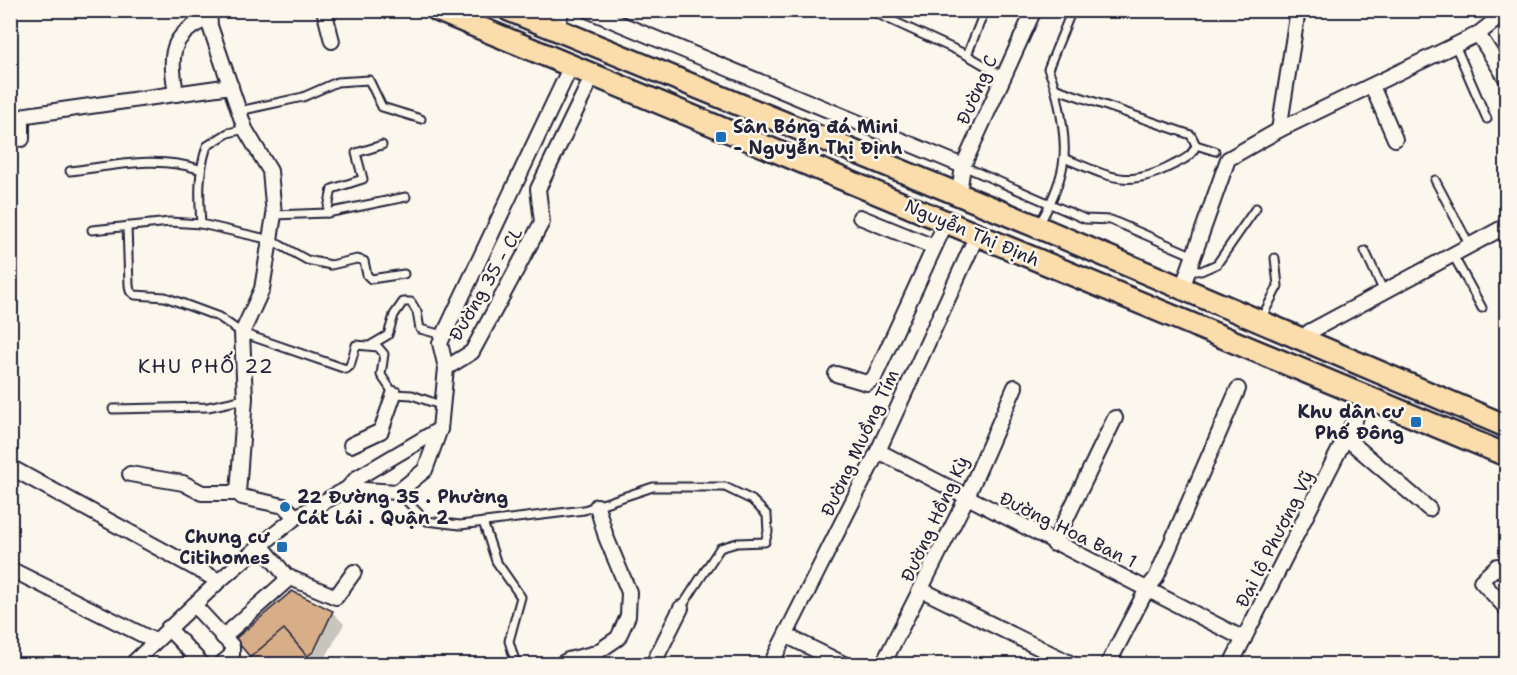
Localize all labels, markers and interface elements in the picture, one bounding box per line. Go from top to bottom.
street label: Đường C [951,51,1003,129]
place label: Sân Bóng đá Mini - Nguyễn Thị Định [733,115,903,160]
marker: Sân Bóng đá Mini - Nguyễn Thị Định [714,130,728,144]
street label: Nguyễn Thị Định [901,194,1043,272]
street label: Đường 35 - CL [444,223,528,345]
district label: KHU PHỐ 22 [138,351,274,379]
street label: Đường Muồng Tím [815,366,905,520]
place label: Khu dân cư Phố Đông [1298,400,1404,445]
marker: Khu dân cư Phố Đông [1409,415,1423,429]
street label: Đường Hồng Kỳ [895,452,975,586]
street label: Đại lộ Phượng Vỹ [1230,467,1320,611]
place label: 22 Đường 35 . Phường Cát Lái . Quận 2 [297,485,509,530]
street label: Đường Hoa Ban 1 [995,486,1141,574]
marker: 22 Đường 35 . Phường Cát Lái . Quận 2 [278,500,292,514]
place label: Chung cư Citihomes [179,525,270,570]
marker: Chung cư Citihomes [275,540,289,554]

